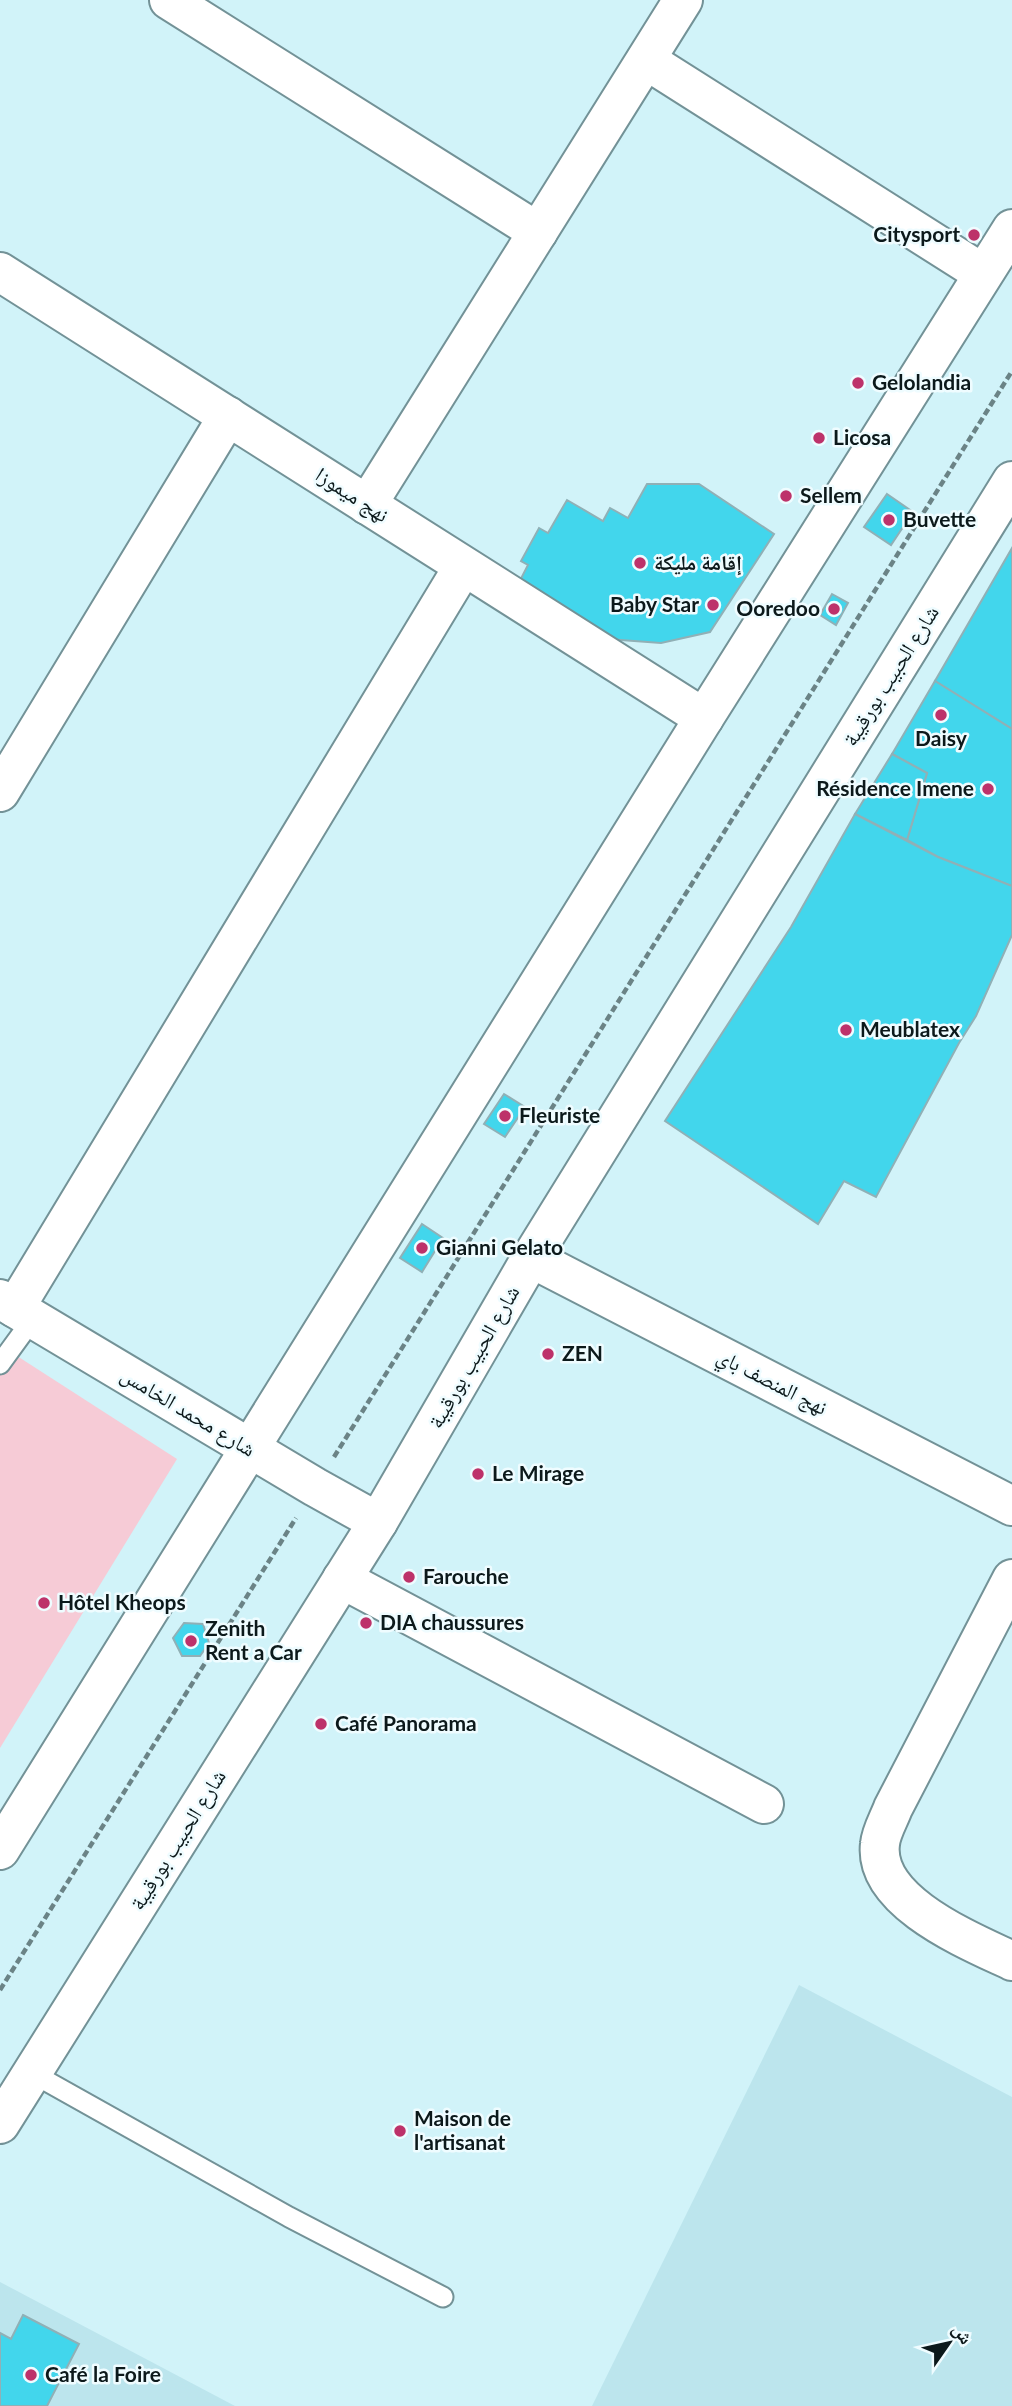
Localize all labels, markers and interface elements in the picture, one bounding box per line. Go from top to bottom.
place label: Citysport [873,221,960,246]
marker: Citysport [966,227,982,243]
place label: Gelolandia [872,369,971,394]
marker: Gelolandia [850,375,866,391]
place label: Licosa [833,424,891,449]
marker: Licosa [811,430,827,446]
street label: نهج ميموزا [311,461,394,528]
place label: Sellem [800,482,862,507]
marker: Sellem [778,488,794,504]
place label: Buvette [903,506,976,531]
marker: Buvette [881,512,897,528]
place label: إقامة مليكة [654,549,742,576]
marker: إقامة مليكة [632,555,648,571]
place label: Baby Star [610,591,699,616]
place label: Ooredoo [736,595,820,620]
marker: Baby Star [705,597,721,613]
street label: شارع الحبيب بورقيبة [837,600,945,751]
marker: Ooredoo [826,601,842,617]
marker: Daisy [933,707,949,723]
place label: Daisy [915,725,968,750]
place label: Résidence Imene [816,775,974,800]
marker: Résidence Imene [980,781,996,797]
place label: Meublatex [860,1016,960,1041]
marker: Meublatex [838,1022,854,1038]
place label: Fleuriste [519,1102,600,1127]
marker: Fleuriste [497,1108,513,1124]
place label: Gianni Gelato [436,1234,563,1259]
marker: Gianni Gelato [414,1240,430,1256]
street label: شارع الحبيب بورقيبة [422,1280,525,1433]
place label: ZEN [562,1340,603,1365]
street label: نهج المنصف باي [711,1342,832,1424]
marker: ZEN [540,1346,556,1362]
street label: شارع محمد الخامس [116,1361,261,1462]
place label: Le Mirage [492,1460,584,1485]
marker: Le Mirage [470,1466,486,1482]
place label: Farouche [423,1563,509,1588]
marker: Farouche [401,1569,417,1585]
place label: Hôtel Kheops [58,1589,186,1614]
marker: Hôtel Kheops [36,1595,52,1611]
place label: DIA chaussures [380,1609,524,1634]
place label: Zenith Rent a Car [205,1615,302,1664]
marker: DIA chaussures [358,1615,374,1631]
marker: Zenith Rent a Car [183,1633,199,1649]
place label: Café Panorama [335,1710,477,1735]
marker: Café Panorama [313,1716,329,1732]
street label: شارع الحبيب بورقيبة [124,1764,232,1915]
place label: Maison de l'artisanat [414,2105,511,2154]
marker: Maison de l'artisanat [392,2123,408,2139]
north arrow [914,2308,984,2378]
text: ش [948,2318,979,2349]
place label: Café la Foire [45,2361,161,2386]
marker: Café la Foire [23,2367,39,2383]

